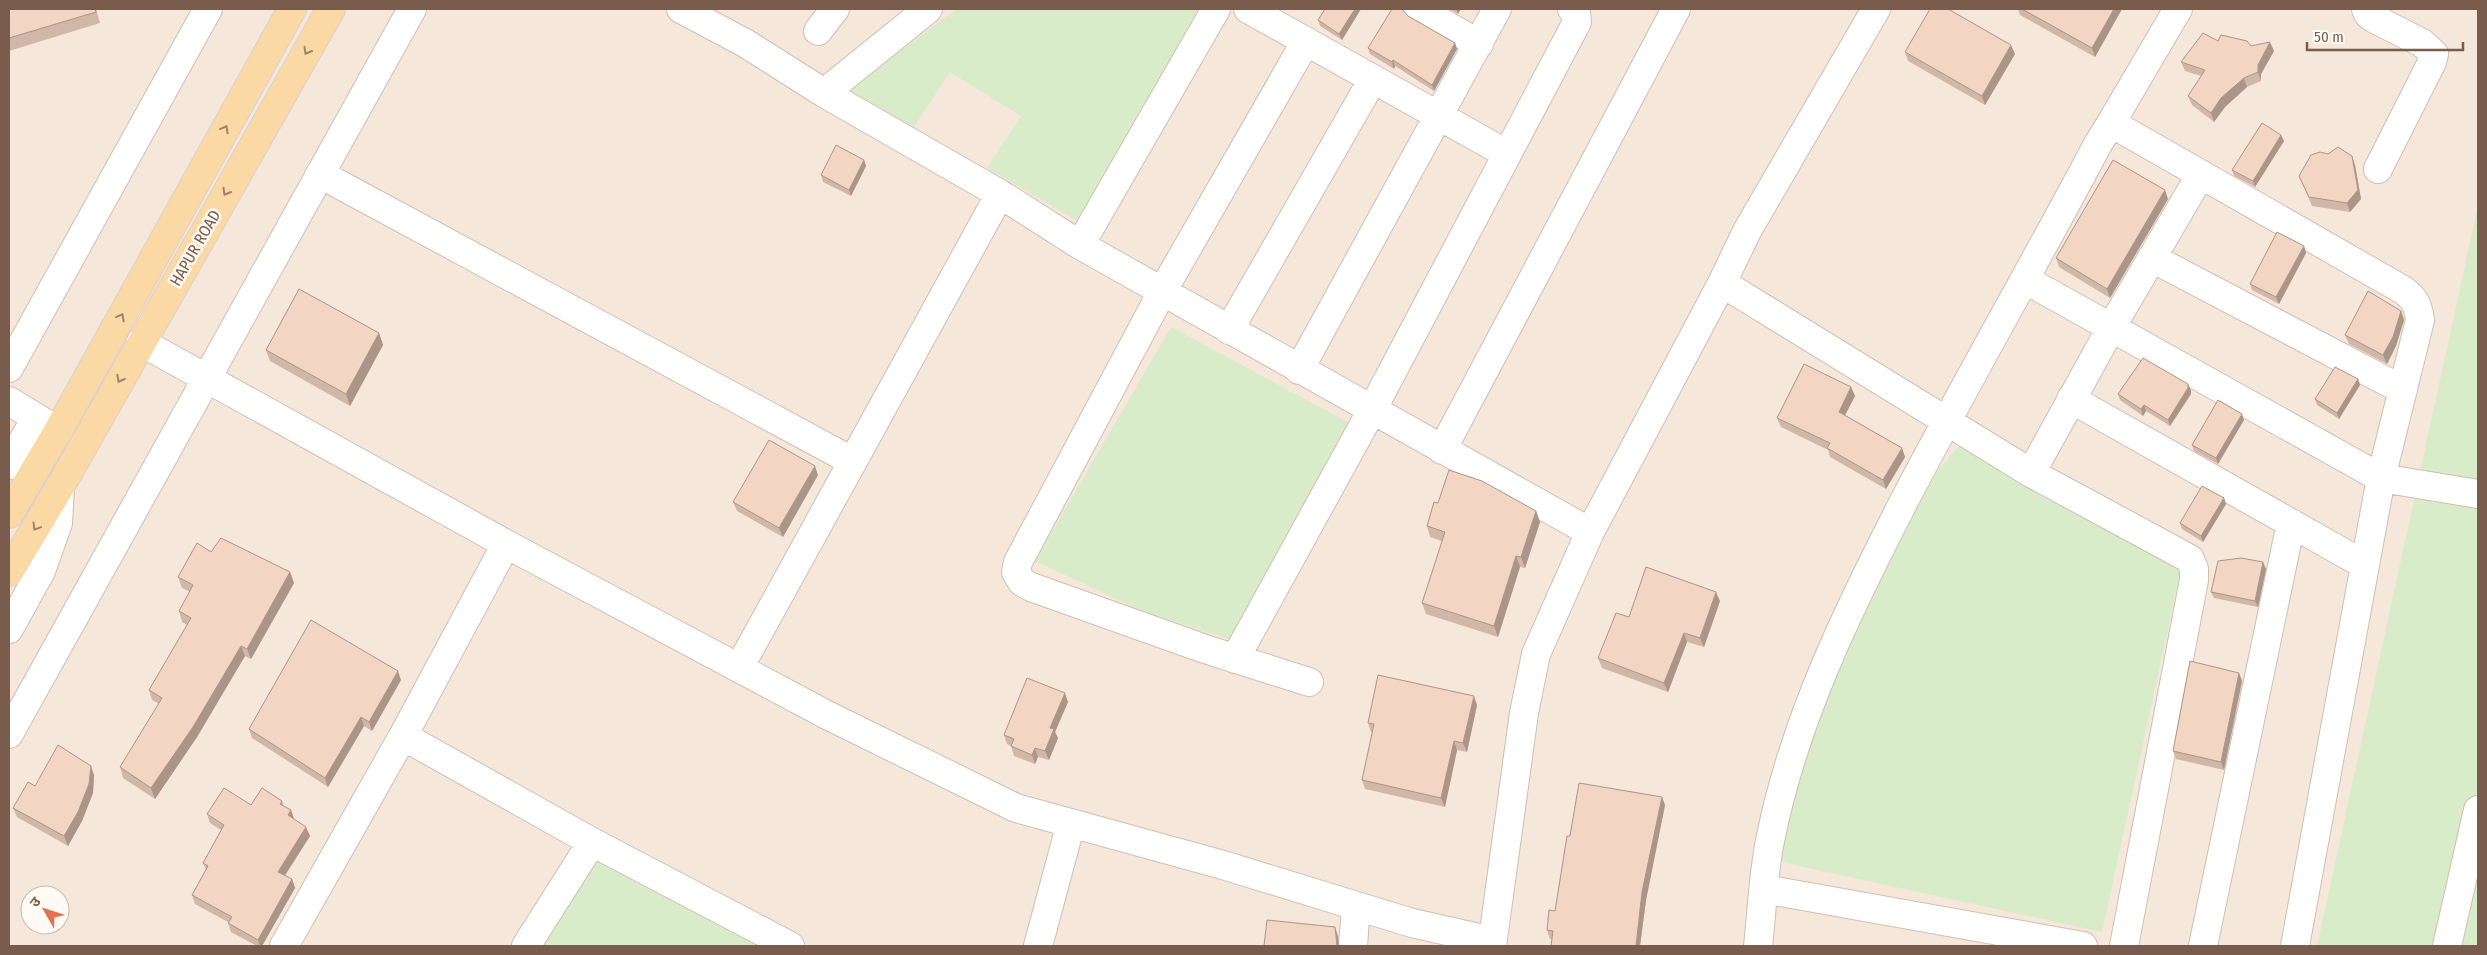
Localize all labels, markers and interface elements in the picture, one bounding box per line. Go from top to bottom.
scale bar [2307,20,2463,52]
text: 50 m [2314,28,2344,46]
one-way arrow [303,46,313,55]
one-way arrow [219,125,229,134]
one-way arrow [223,187,233,196]
street label: HAPUR ROAD [166,207,224,289]
one-way arrow [115,313,125,322]
one-way arrow [116,374,126,383]
one-way arrow [32,522,42,531]
north arrow [20,885,70,935]
text: उ [26,893,45,911]

